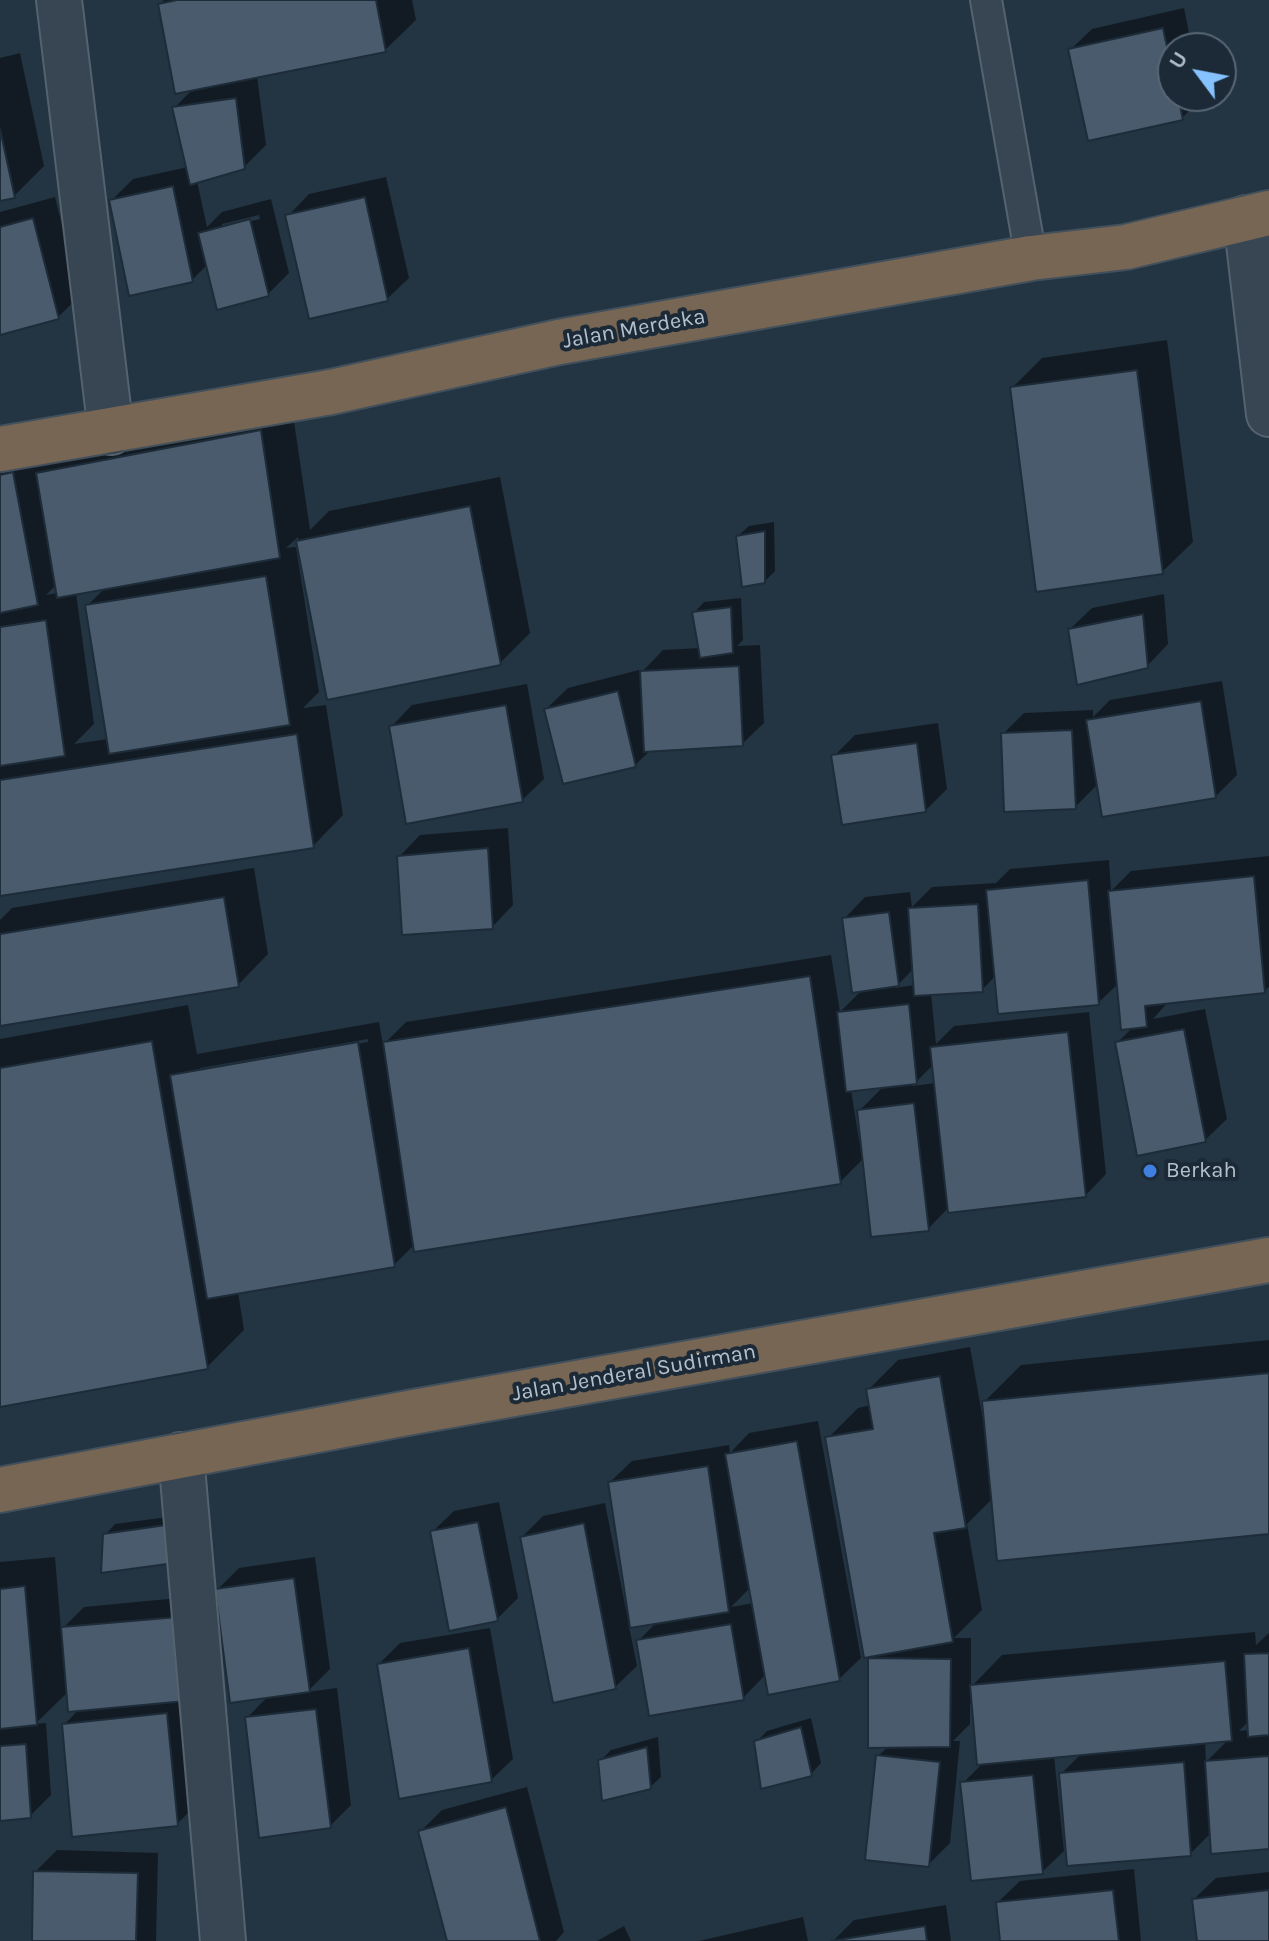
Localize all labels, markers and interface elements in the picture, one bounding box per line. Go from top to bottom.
north arrow [1157,32,1237,112]
text: U [1163,47,1193,74]
street label: Jalan Merdeka [561,303,707,355]
place label: Berkah [1166,1158,1237,1184]
marker: Berkah [1141,1162,1159,1180]
street label: Jalan Jenderal Sudirman [510,1339,758,1407]

